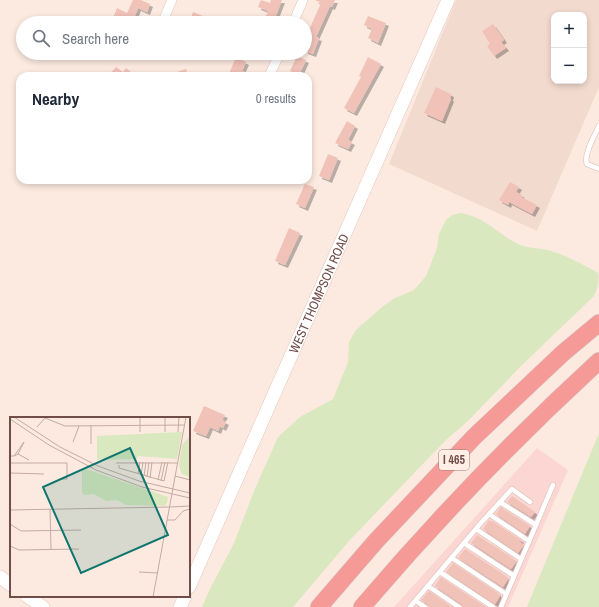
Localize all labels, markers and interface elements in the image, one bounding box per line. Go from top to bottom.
map controls [551,12,587,84]
button: + [551,12,587,48]
search box [16,16,312,60]
icon: search [30,27,52,49]
text: Search here [62,28,129,49]
button: − [551,48,587,84]
text: Nearby [32,87,79,110]
text: 0 results [256,90,296,107]
street label: WEST THOMPSON ROAD [285,231,353,356]
inset map [10,417,190,597]
road number: I 465 [439,450,469,470]

